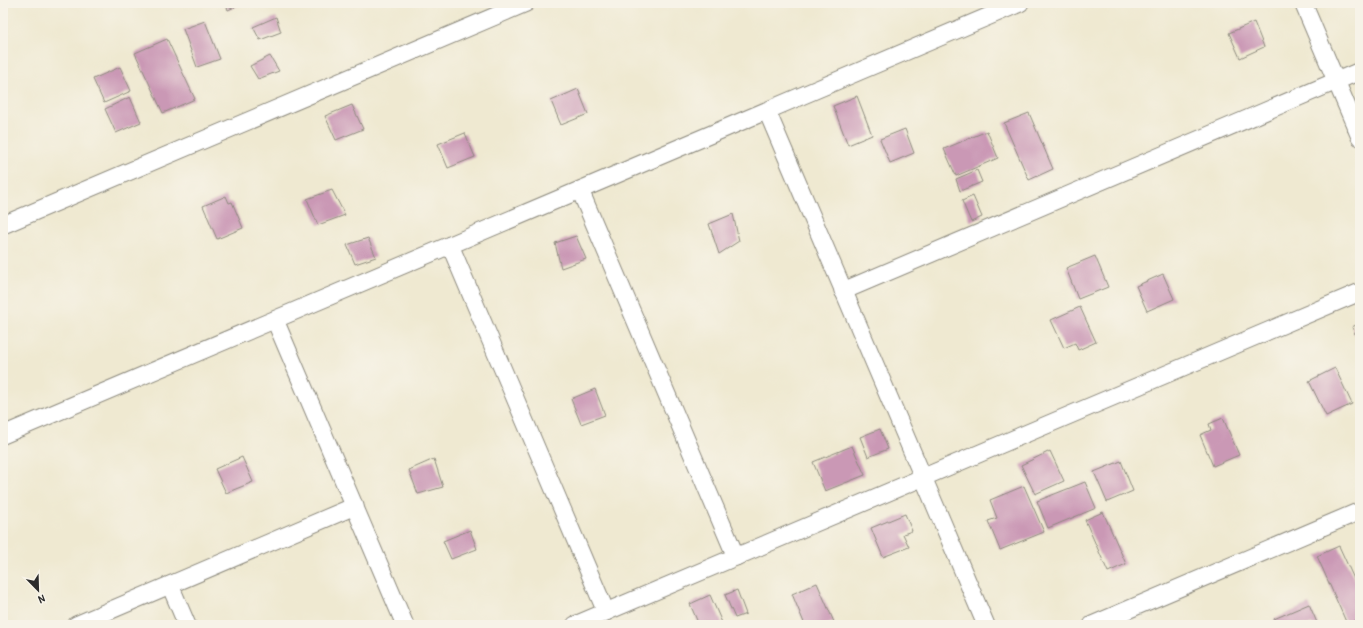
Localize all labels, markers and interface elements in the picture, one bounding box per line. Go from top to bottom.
north arrow [18,570,58,610]
text: N [36,592,47,607]

